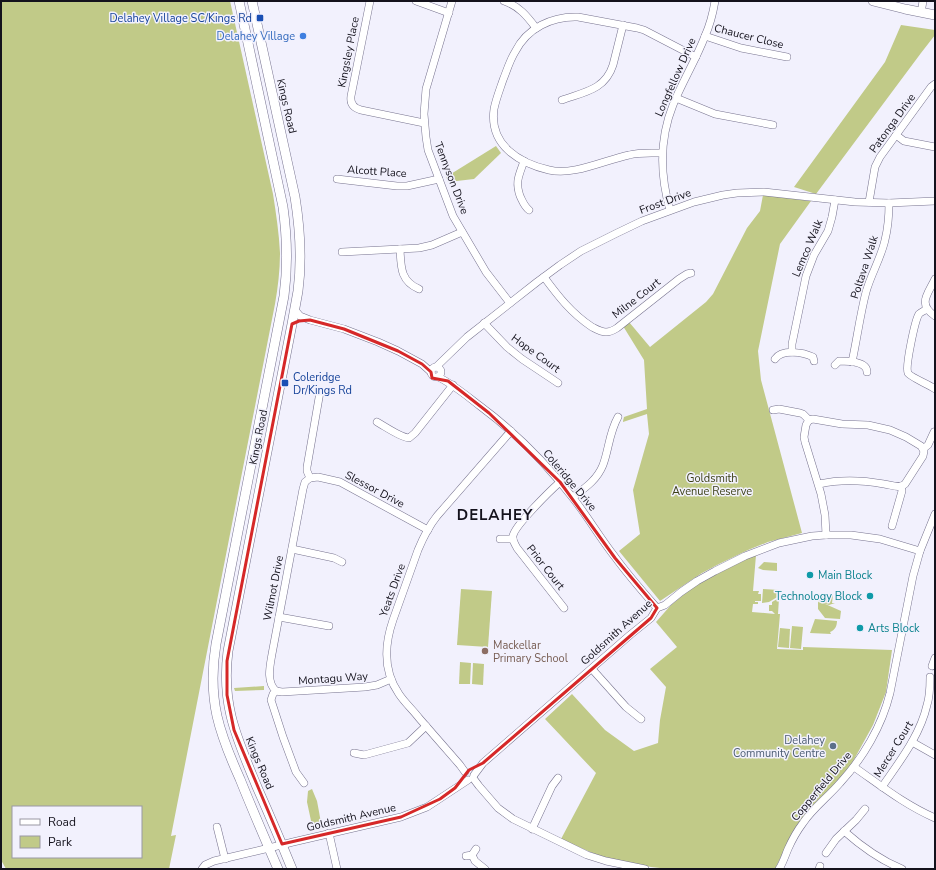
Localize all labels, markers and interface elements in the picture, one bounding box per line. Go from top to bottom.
place label: Delahey Village SC/Kings Rd [109,11,252,26]
marker: Delahey Village SC/Kings Rd [255,13,265,23]
street label: Kingsley Place [334,15,363,89]
street label: Chaucer Close [713,21,785,52]
place label: Delahey Village [217,29,295,44]
marker: Delahey Village [298,31,308,41]
street label: Longfellow Drive [651,35,700,119]
street label: Kings Road [273,77,300,135]
street label: Patonga Drive [866,91,919,156]
street label: Tennyson Drive [431,140,472,217]
street label: Alcott Place [347,162,407,181]
street label: Frost Drive [637,185,693,218]
street label: Lemco Walk [789,217,827,279]
street label: Poltava Walk [847,233,882,301]
street label: Milne Court [609,275,664,322]
street label: Hope Court [508,331,563,376]
place label: Coleridge Dr/Kings Rd [293,370,352,398]
marker: Coleridge Dr/Kings Rd [280,378,290,388]
street label: Kings Road [246,408,271,466]
street label: Coleridge Drive [539,446,600,514]
street label: Slessor Drive [342,467,407,511]
park label: Goldsmith Avenue Reserve [672,471,752,499]
district label: DELAHEY [457,505,533,525]
street label: Prior Court [523,542,568,593]
street label: Wilmot Drive [260,554,287,622]
street label: Yeats Drive [376,561,409,620]
place label: Main Block [818,568,873,583]
marker: Main Block [805,570,815,580]
place label: Technology Block [775,589,862,604]
marker: Technology Block [865,591,875,601]
street label: Goldsmith Avenue [577,596,655,669]
place label: Arts Block [868,621,920,636]
marker: Arts Block [855,623,865,633]
place label: Mackellar Primary School [493,638,569,666]
marker: Mackellar Primary School [480,646,490,656]
street label: Montagu Way [298,669,369,688]
street label: Mercer Court [870,718,917,780]
place label: Delahey Community Centre [733,733,825,761]
street label: Kings Road [242,735,277,792]
marker: Delahey Community Centre [828,741,838,751]
street label: Copperfield Drive [788,748,855,824]
street label: Goldsmith Avenue [305,800,397,835]
legend [12,806,142,858]
text: Road [48,814,76,830]
text: Park [48,834,73,850]

